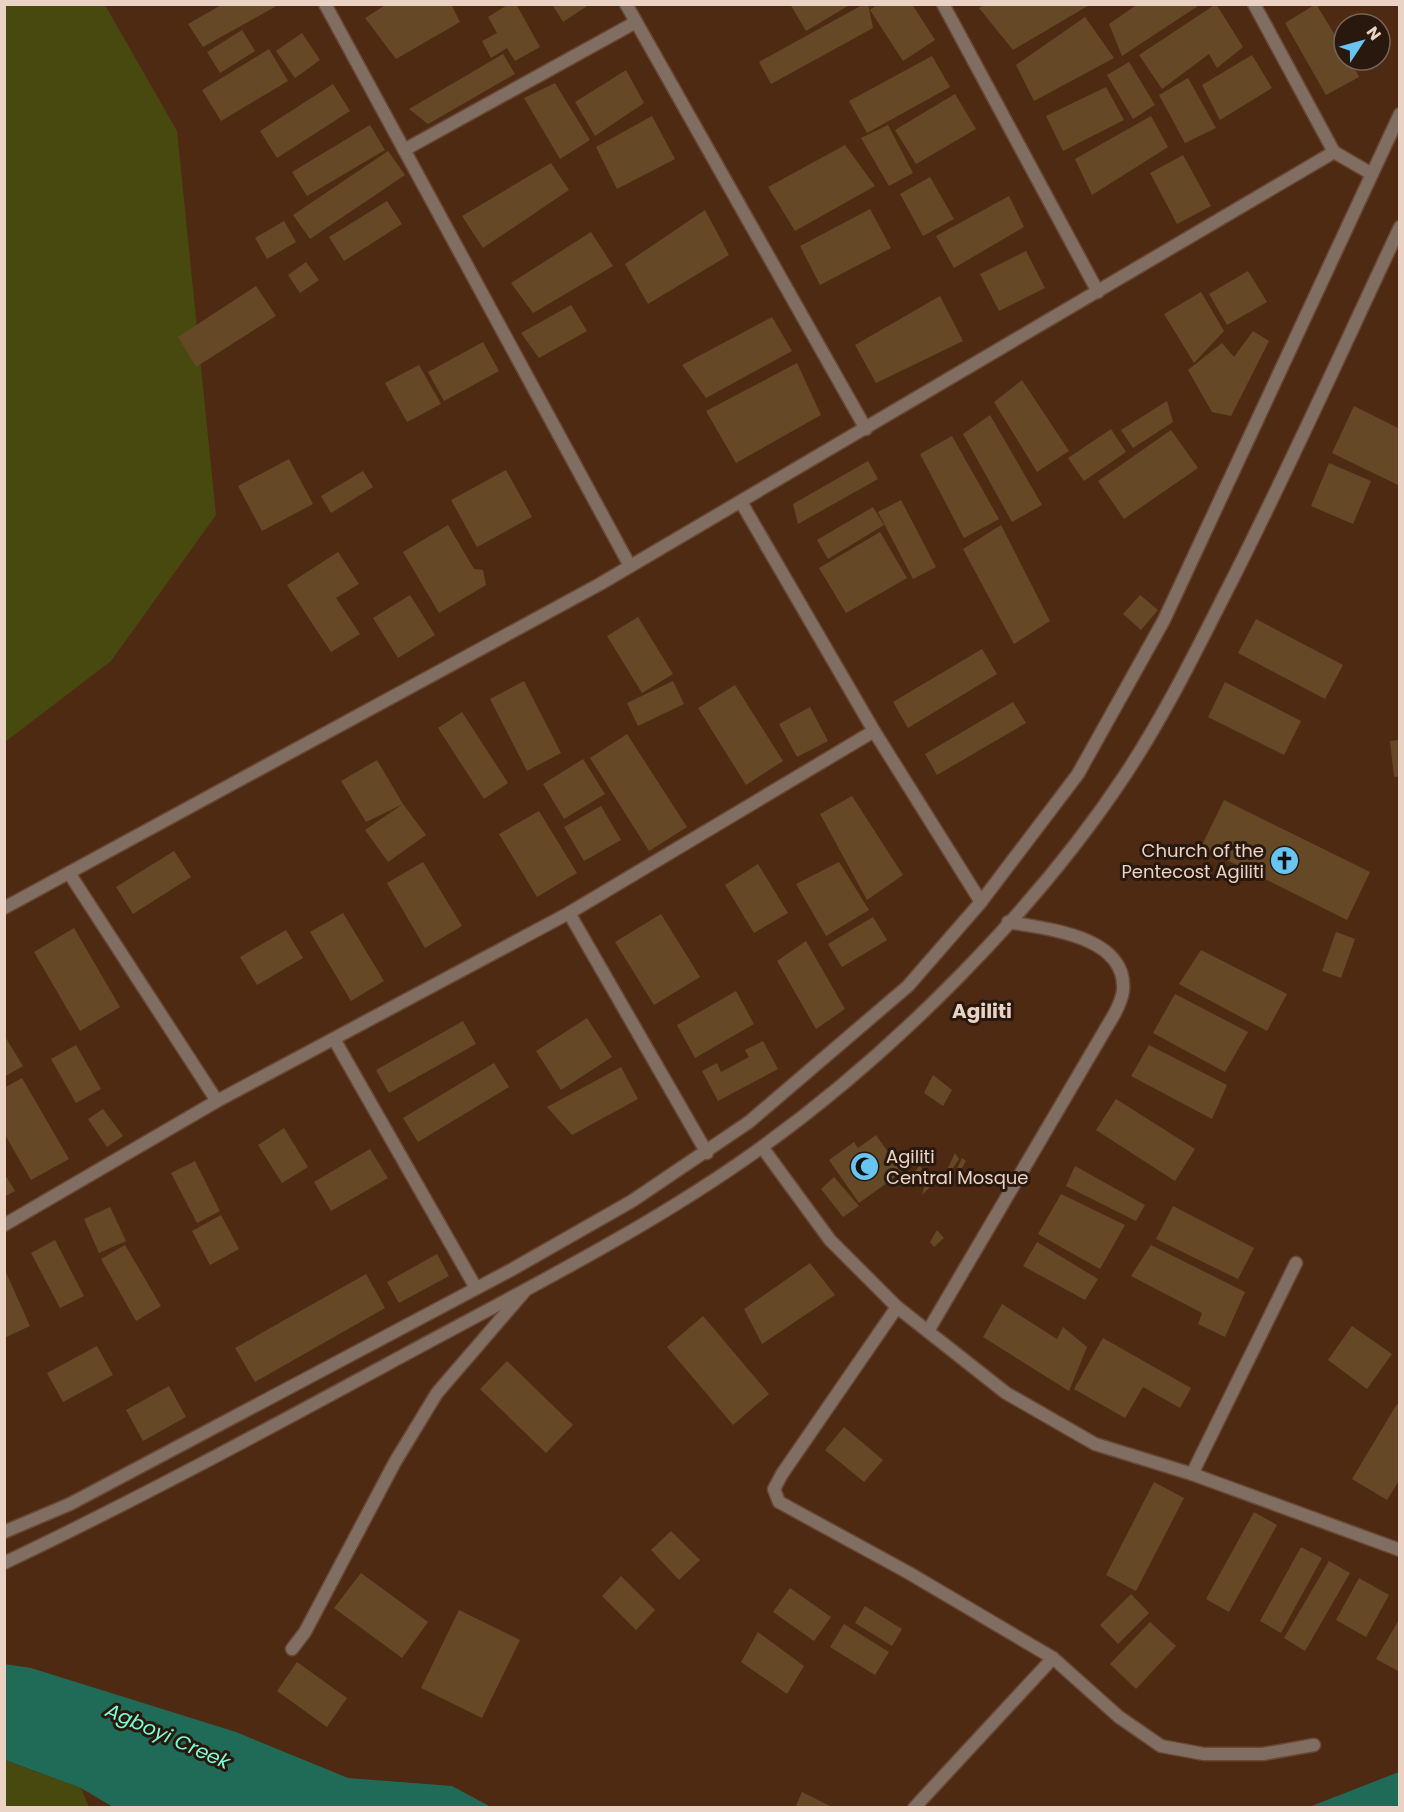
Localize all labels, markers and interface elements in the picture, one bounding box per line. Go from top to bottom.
north arrow [1332,12,1392,72]
text: N [1361,22,1387,45]
place label: Church of the Pentecost Agiliti [1121,838,1264,884]
church icon: Church of the Pentecost Agiliti [1269,844,1301,876]
district label: Agiliti [952,997,1012,1025]
place label: Agiliti Central Mosque [886,1144,1029,1190]
mosque icon: Agiliti Central Mosque [849,1150,881,1182]
water label: Agboyi Creek [100,1696,236,1777]

